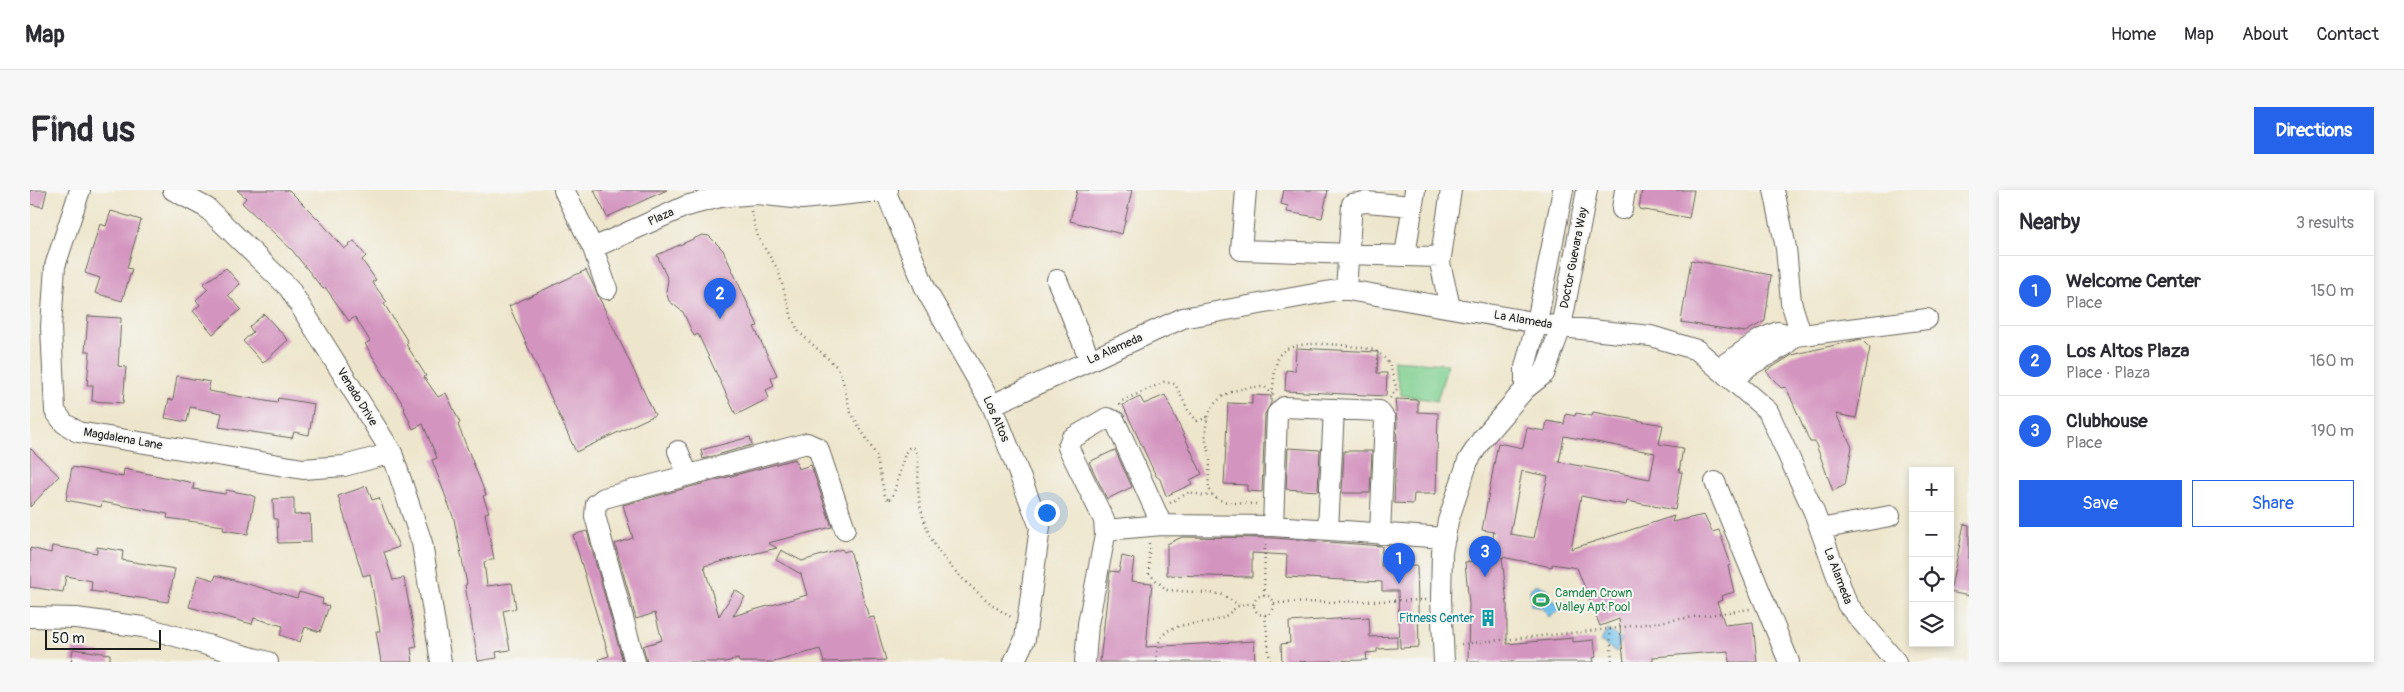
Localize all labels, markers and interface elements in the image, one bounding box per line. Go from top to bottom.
text: Map [25,20,65,49]
text: Home [2111,23,2156,46]
text: Map [2184,23,2214,46]
text: About [2242,23,2288,46]
text: Contact [2316,23,2379,46]
button: Directions [2254,107,2374,154]
text: Find us [30,108,135,152]
street label: Plaza [646,205,677,229]
street label: Doctor Guevara Way [1557,206,1591,310]
text: Nearby [2019,209,2080,236]
text: 3 results [2296,213,2354,233]
text: Welcome Center [2066,269,2201,293]
pin: 2 [704,278,736,319]
text: 1 [2032,281,2038,301]
text: 150 m [2310,281,2354,301]
text: Place [2066,293,2102,313]
street label: La Alameda [1493,307,1554,333]
street label: La Alameda [1085,330,1145,368]
text: Los Altos Plaza [2066,339,2189,363]
text: 2 [2031,351,2039,371]
text: 160 m [2310,351,2354,371]
text: Place · Plaza [2066,363,2150,383]
street label: Venado Drive [333,365,381,429]
street label: Los Altos [979,394,1013,445]
text: Clubhouse [2066,409,2148,433]
text: 3 [2031,421,2039,441]
text: 190 m [2311,421,2354,441]
street label: Magdalena Lane [82,425,164,453]
text: Place [2066,433,2102,453]
map controls [1909,467,1954,647]
button: + [1909,467,1954,512]
button: Save [2019,480,2182,527]
button: Share [2192,480,2354,527]
your location [1034,500,1060,526]
button: − [1909,512,1954,557]
pin: 3 [1469,536,1501,577]
pin: 1 [1383,543,1415,584]
street label: La Alameda [1820,546,1856,607]
button: locate [1909,557,1954,602]
place label: Camden Crown Valley Apt Pool [1555,586,1633,615]
sports icon: Camden Crown Valley Apt Pool [1531,590,1551,610]
button: layers [1909,602,1954,647]
building icon: Fitness Center [1478,608,1498,628]
place label: Fitness Center [1399,611,1475,626]
scale bar [45,627,161,650]
text: 50 m [52,630,85,647]

